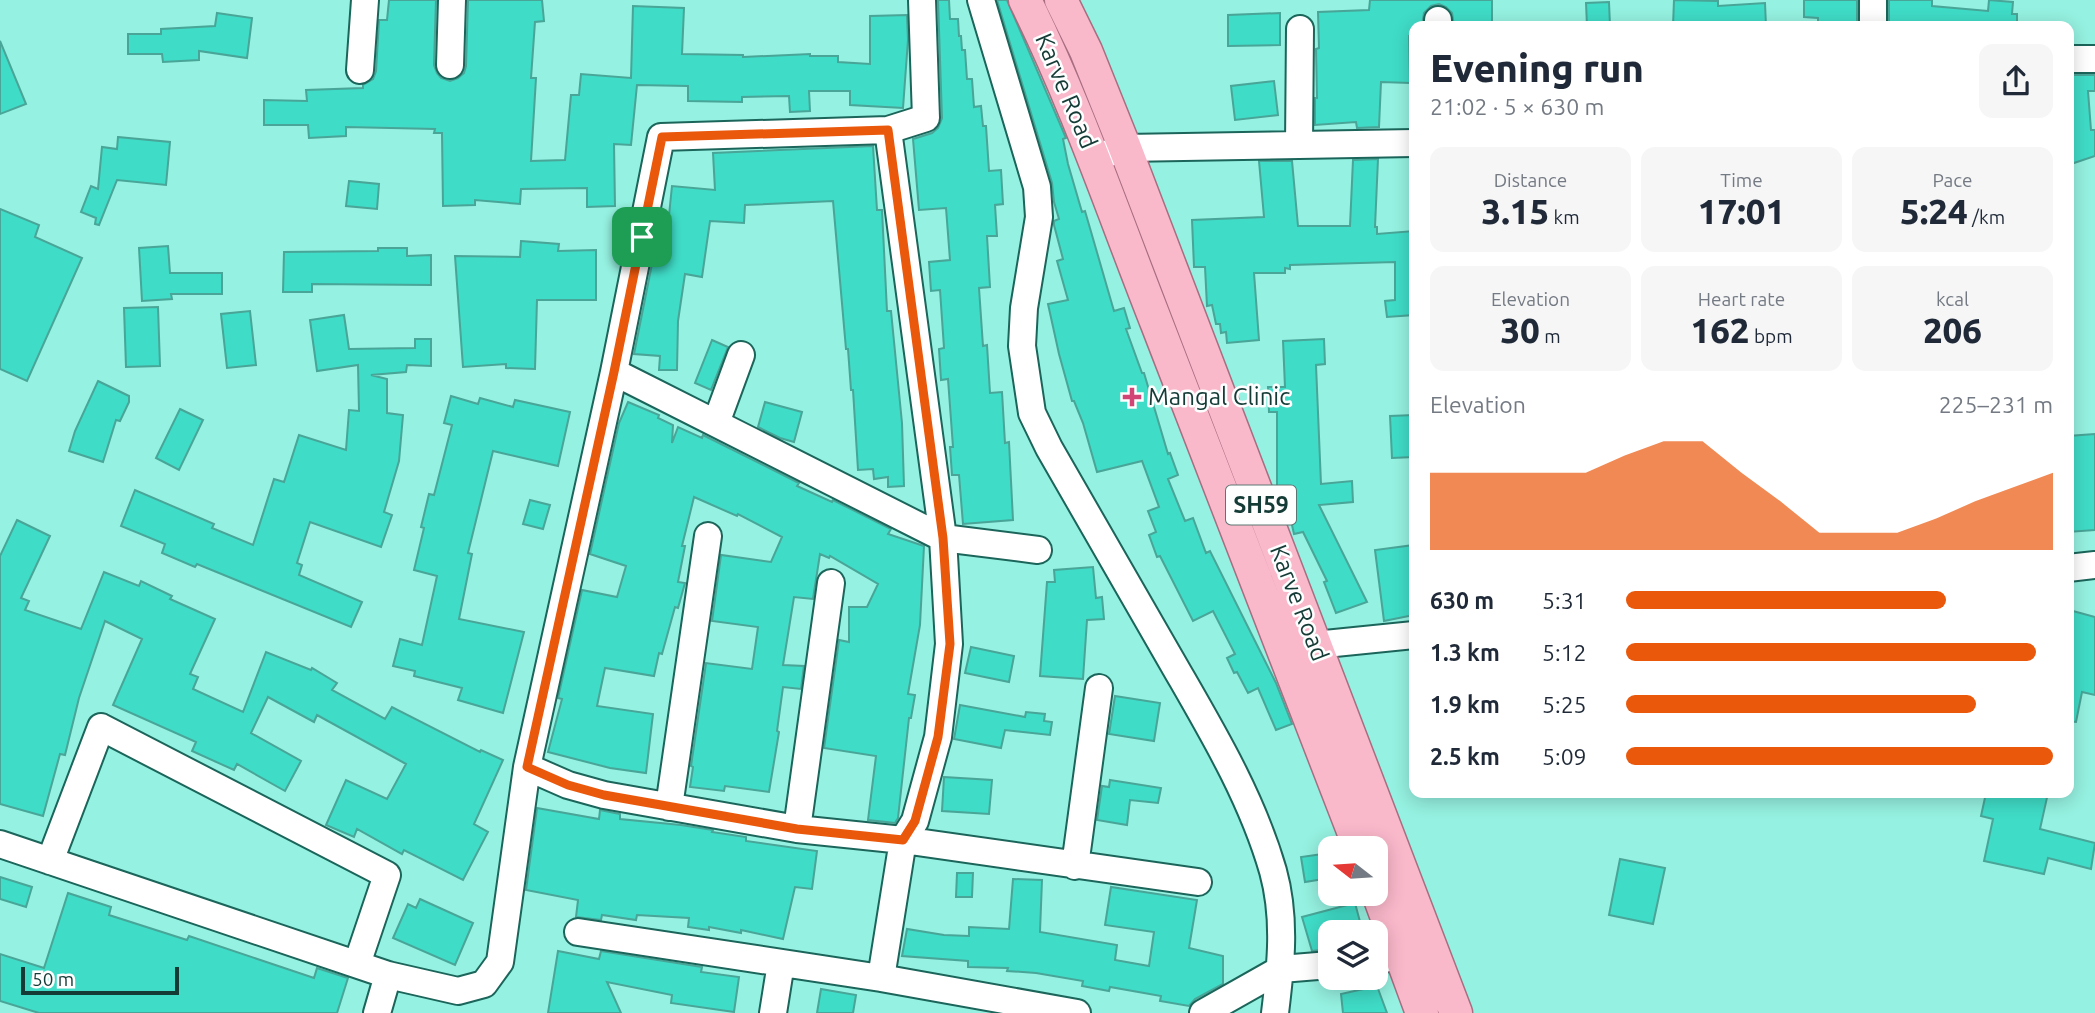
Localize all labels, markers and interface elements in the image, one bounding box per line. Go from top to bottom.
street label: Karve Road [1030,29,1103,152]
button: share [1979,44,2053,118]
text: Evening run [1430,47,1644,89]
text: 21:02 · 5 × 630 m [1430,94,1604,119]
text: Distance [1494,169,1567,191]
text: Time [1720,169,1763,191]
text: Pace [1932,169,1973,191]
text: 3.15 [1481,191,1549,231]
text: 17:01 [1698,191,1785,231]
text: 5:24 [1900,191,1968,231]
text: km [1549,206,1580,228]
text: /km [1968,206,2005,228]
pin [612,207,672,267]
icon: arrive [623,218,661,256]
text: Elevation [1491,288,1570,310]
text: Heart rate [1698,288,1785,310]
text: kcal [1936,288,1969,310]
text: 30 [1500,310,1540,350]
text: 162 [1690,310,1750,350]
text: 206 [1923,310,1982,350]
text: m [1540,325,1561,347]
text: bpm [1750,325,1793,347]
place label: Mangal Clinic [1148,383,1290,410]
marker: Mangal Clinic [1122,387,1142,407]
text: Elevation [1430,392,1526,417]
text: 225–231 m [1939,392,2053,417]
road number: SH59 [1226,485,1296,524]
street label: Karve Road [1265,541,1334,665]
text: 630 m [1430,588,1494,613]
text: 5:31 [1542,588,1587,613]
text: 1.3 km [1430,640,1500,665]
text: 5:12 [1542,640,1587,665]
text: 1.9 km [1430,692,1500,717]
text: 5:25 [1542,692,1587,717]
text: 2.5 km [1430,744,1500,769]
text: 5:09 [1542,744,1587,769]
north arrow [1318,836,1388,906]
map controls [1318,836,1388,990]
button: layers [1318,920,1388,990]
scale bar [21,964,178,996]
text: 50 m [32,968,74,990]

